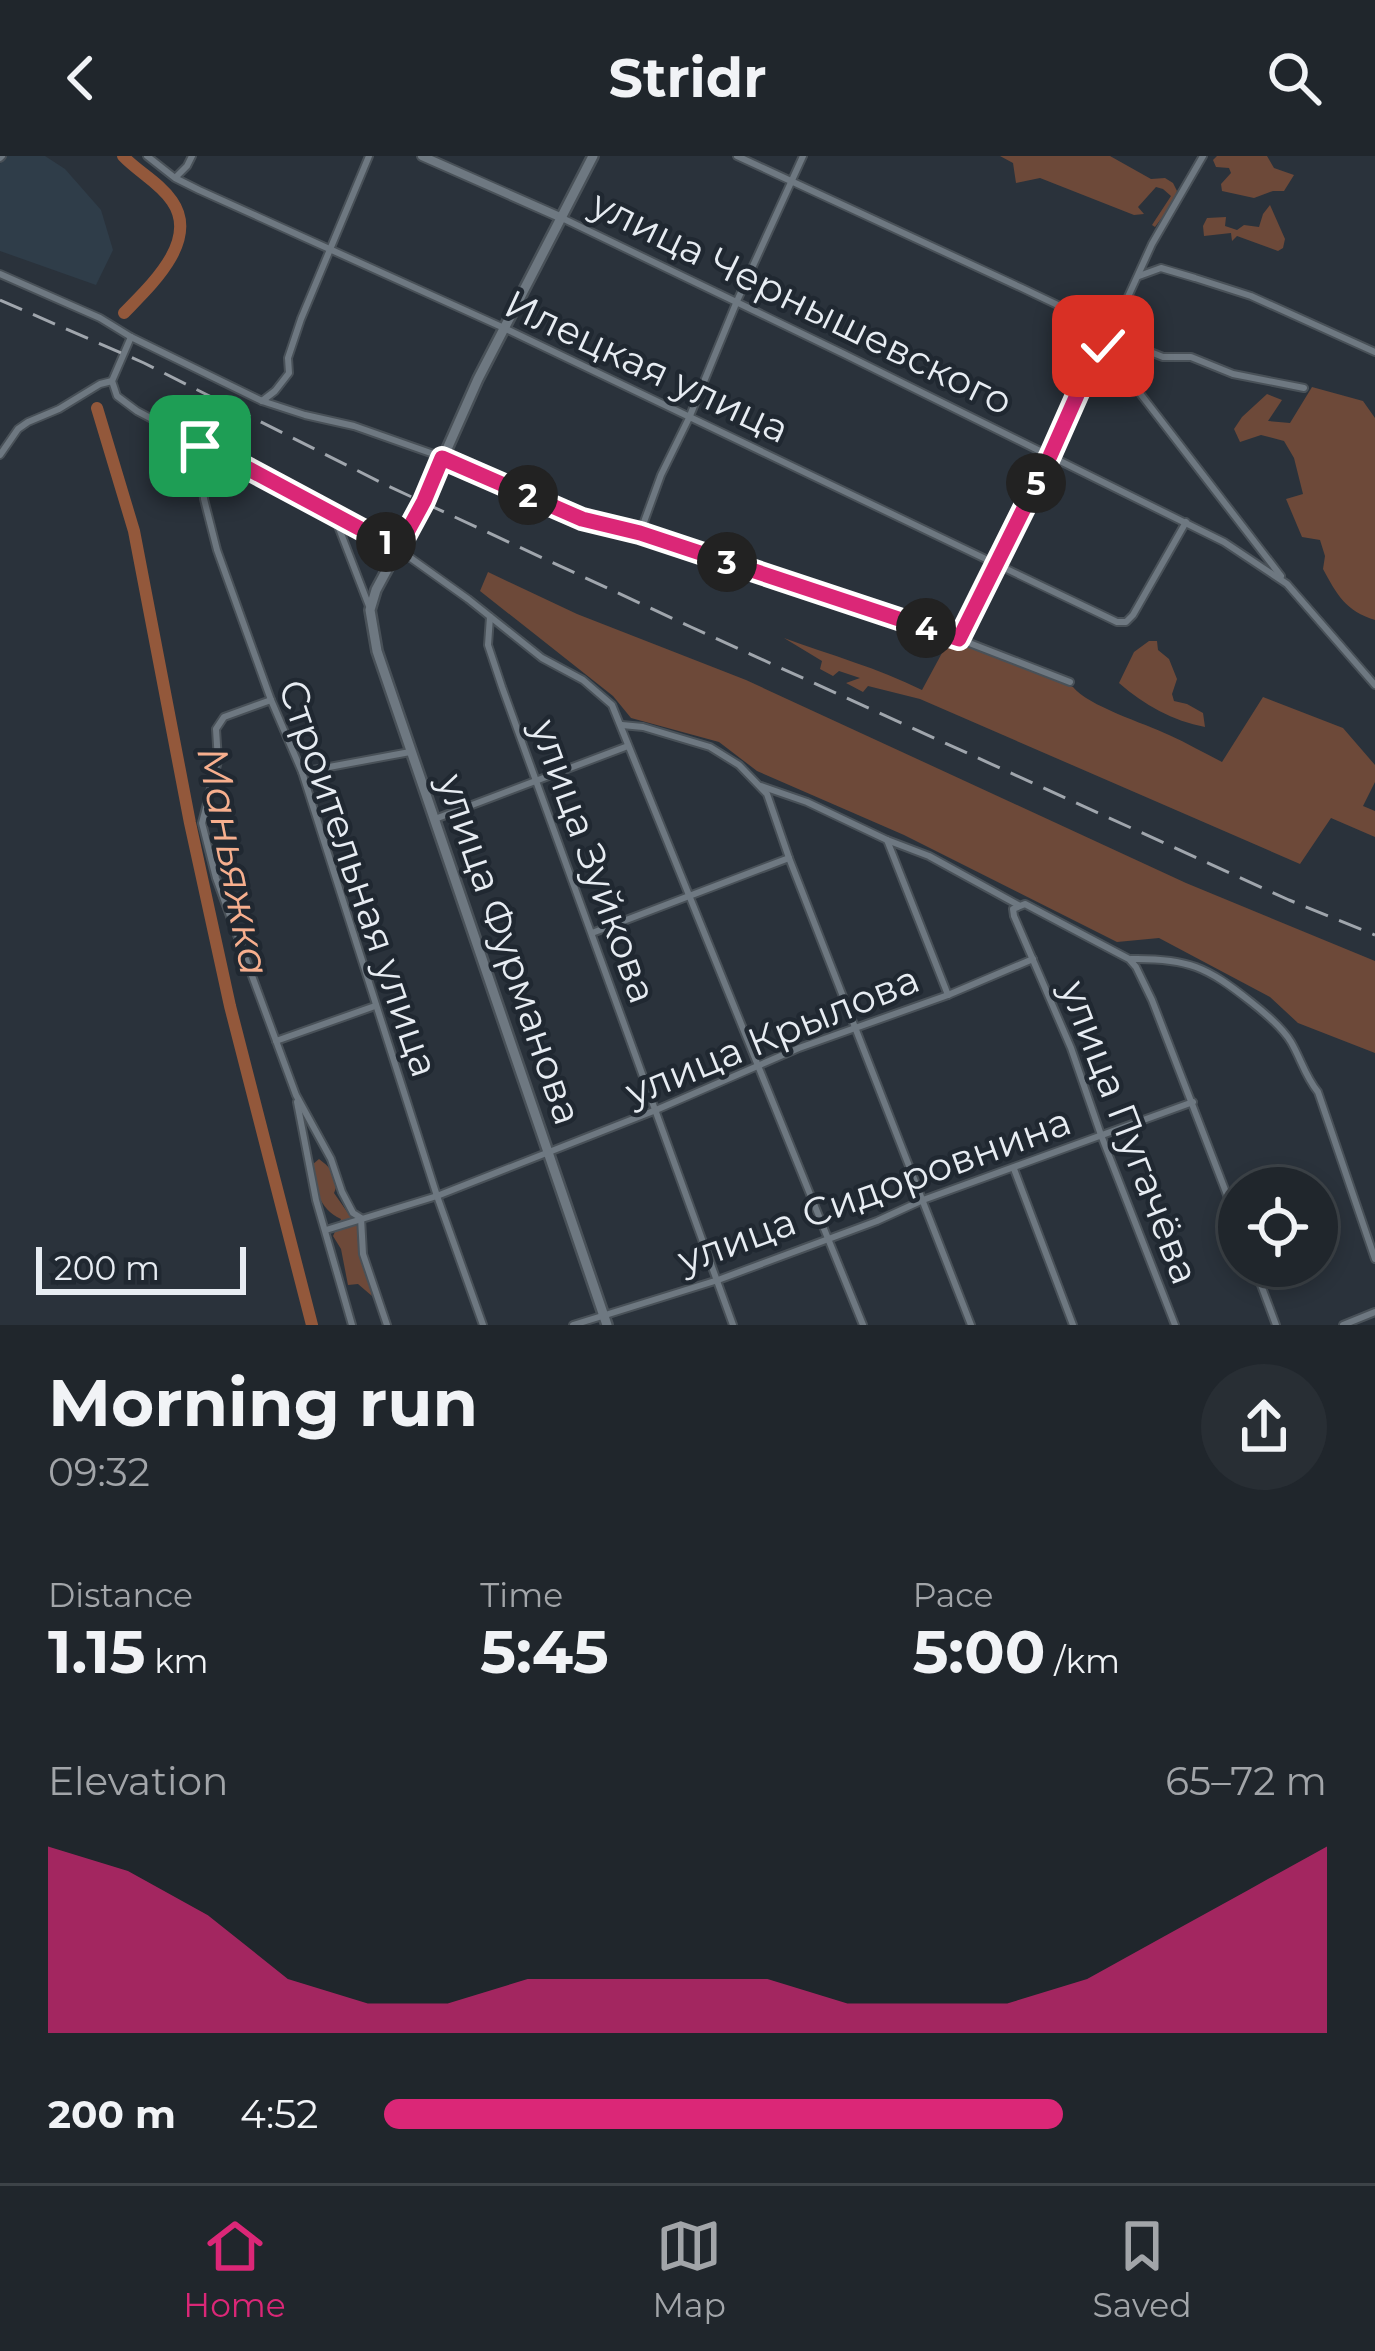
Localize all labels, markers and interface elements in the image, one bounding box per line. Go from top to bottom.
icon: back [48,45,114,111]
text: Stridr [609,45,766,111]
icon: search [1261,45,1327,111]
street label: улица Чернышевского [583,179,1021,425]
street label: Илецкая улица [497,279,797,453]
pin [1052,295,1154,397]
icon: check [1070,313,1136,379]
pin [149,395,251,497]
icon: arrive [167,413,233,479]
pin: 5 [1006,453,1066,513]
text: 5 [1026,463,1046,503]
pin: 2 [498,465,558,525]
text: 2 [518,475,538,515]
pin: 1 [356,512,416,572]
text: 1 [380,522,392,562]
pin: 3 [697,532,757,592]
text: 3 [717,542,737,582]
pin: 4 [896,598,956,658]
text: 4 [915,608,937,648]
street label: Строительная улица [268,673,450,1083]
street label: улица Зуйкова [520,712,668,1009]
water label: Маньяжка [186,742,282,980]
street label: улица Фурманова [427,767,592,1131]
street label: улица Крылова [617,954,926,1116]
street label: улица Пугачёва [1050,973,1210,1290]
street label: улица Сидоровнина [670,1097,1077,1284]
map controls [1218,1167,1338,1287]
button: locate [1218,1167,1338,1287]
scale bar [36,1241,246,1294]
text: 200 m [54,1248,160,1288]
text: Morning run [48,1362,478,1443]
button: share [1201,1364,1327,1490]
text: 09:32 [48,1448,150,1496]
text: Distance [48,1575,193,1615]
text: Time [480,1575,563,1615]
text: Pace [913,1575,994,1615]
text: 1.15 [48,1615,145,1688]
text: 5:45 [480,1615,609,1688]
text: 5:00 [913,1615,1046,1688]
text: km [145,1641,209,1681]
text: /km [1046,1641,1120,1681]
text: Elevation [48,1757,228,1805]
text: 65–72 m [1165,1757,1327,1805]
text: 200 m [48,2090,176,2138]
text: 4:52 [240,2090,318,2138]
tab: Home [183,2213,286,2325]
tab: Map [652,2213,726,2325]
tab: Saved [1093,2213,1192,2325]

